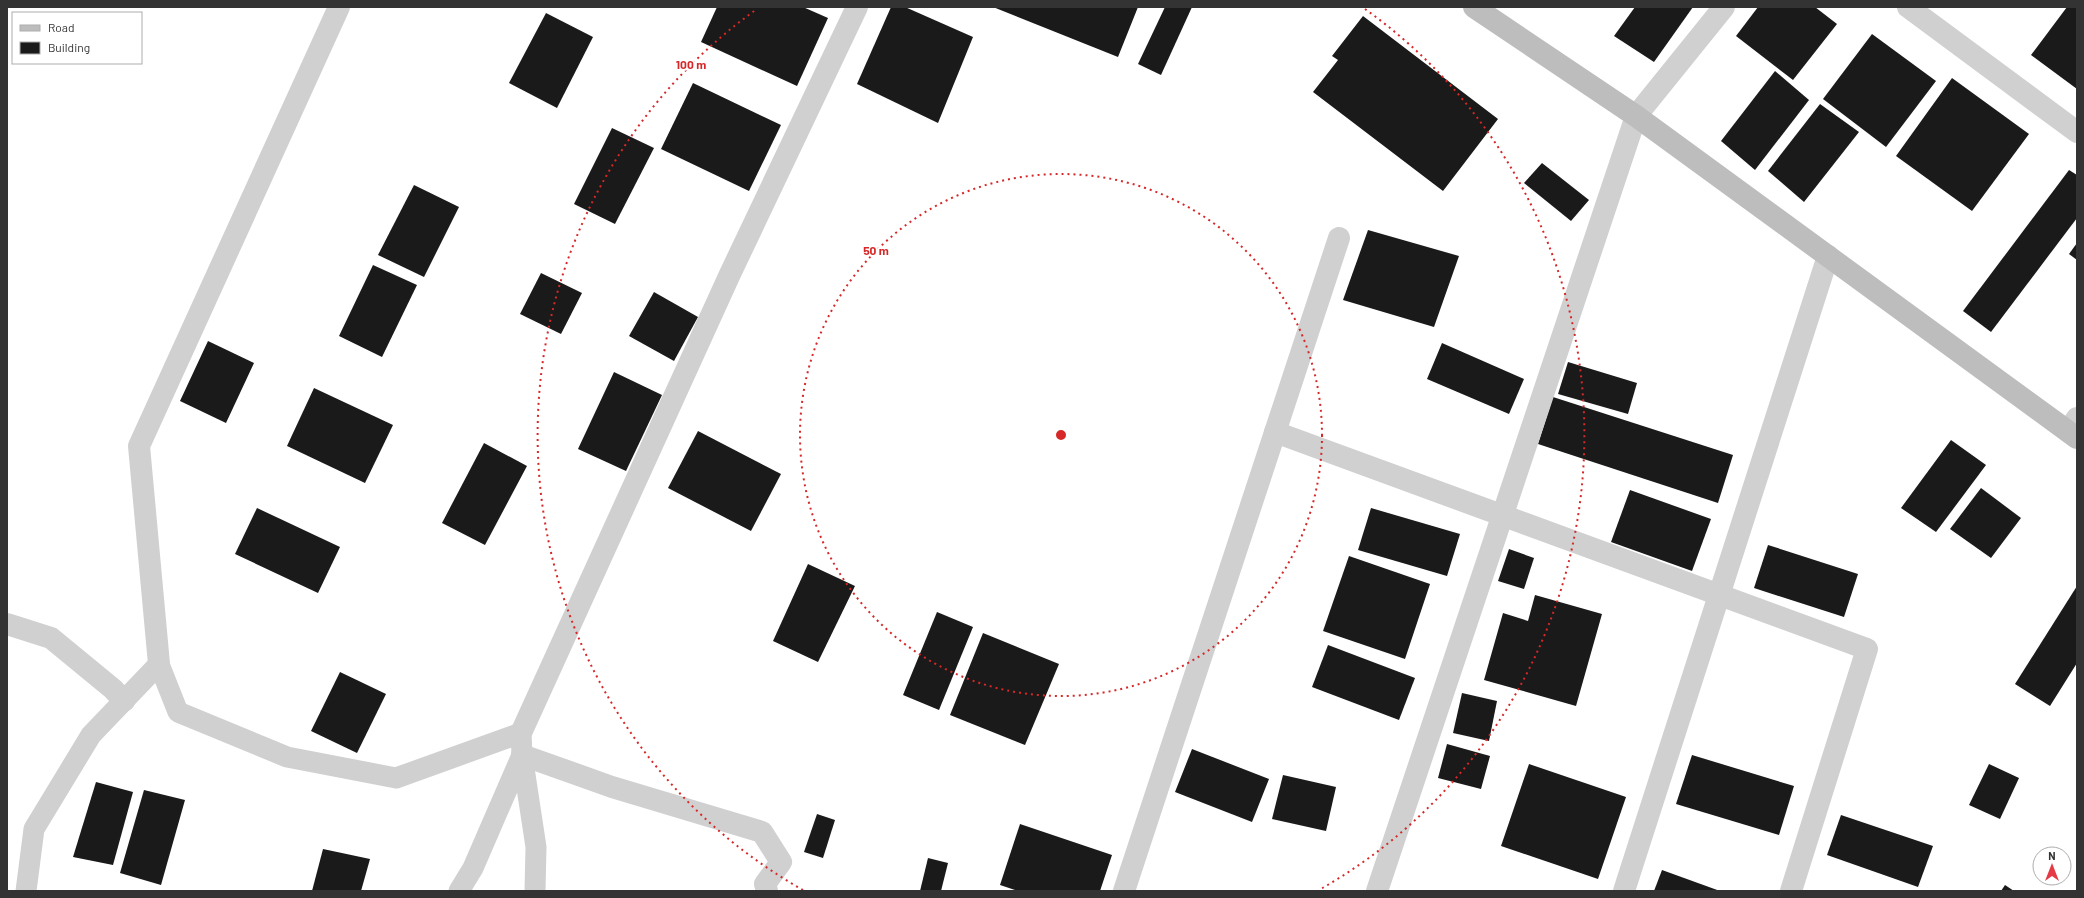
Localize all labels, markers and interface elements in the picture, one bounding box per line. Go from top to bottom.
legend [12,12,142,64]
text: Road [48,20,75,34]
text: Building [48,40,90,54]
text: 100 m [676,57,706,71]
text: 50 m [863,243,889,257]
centre of rings [1054,428,1068,442]
north arrow [2032,846,2072,886]
text: N [2048,849,2056,862]

